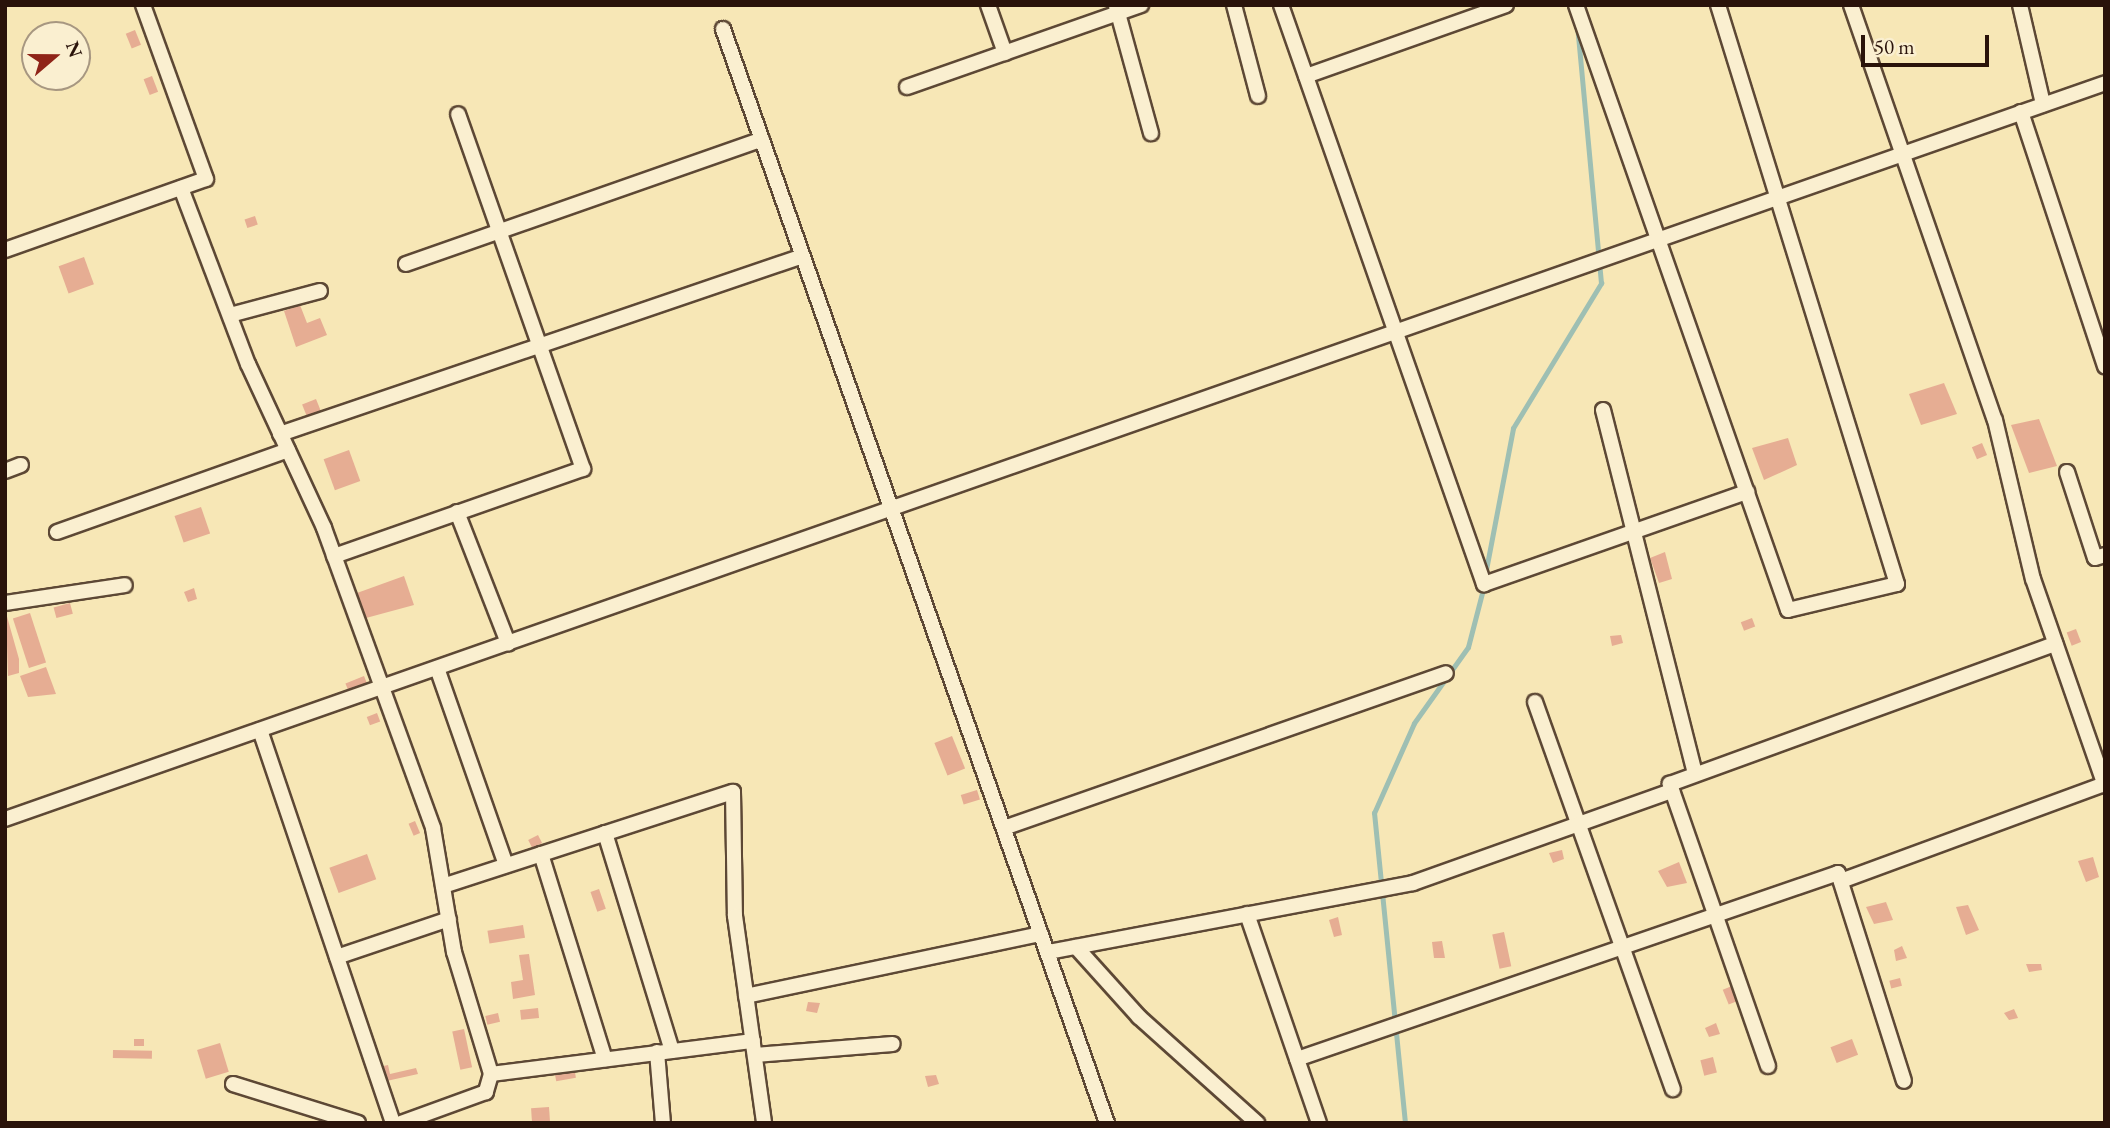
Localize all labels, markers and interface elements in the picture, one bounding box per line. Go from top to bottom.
north arrow [21,21,91,91]
scale bar [1865,21,1993,65]
text: 50 m [1874,33,1915,60]
text: N [60,38,89,61]

